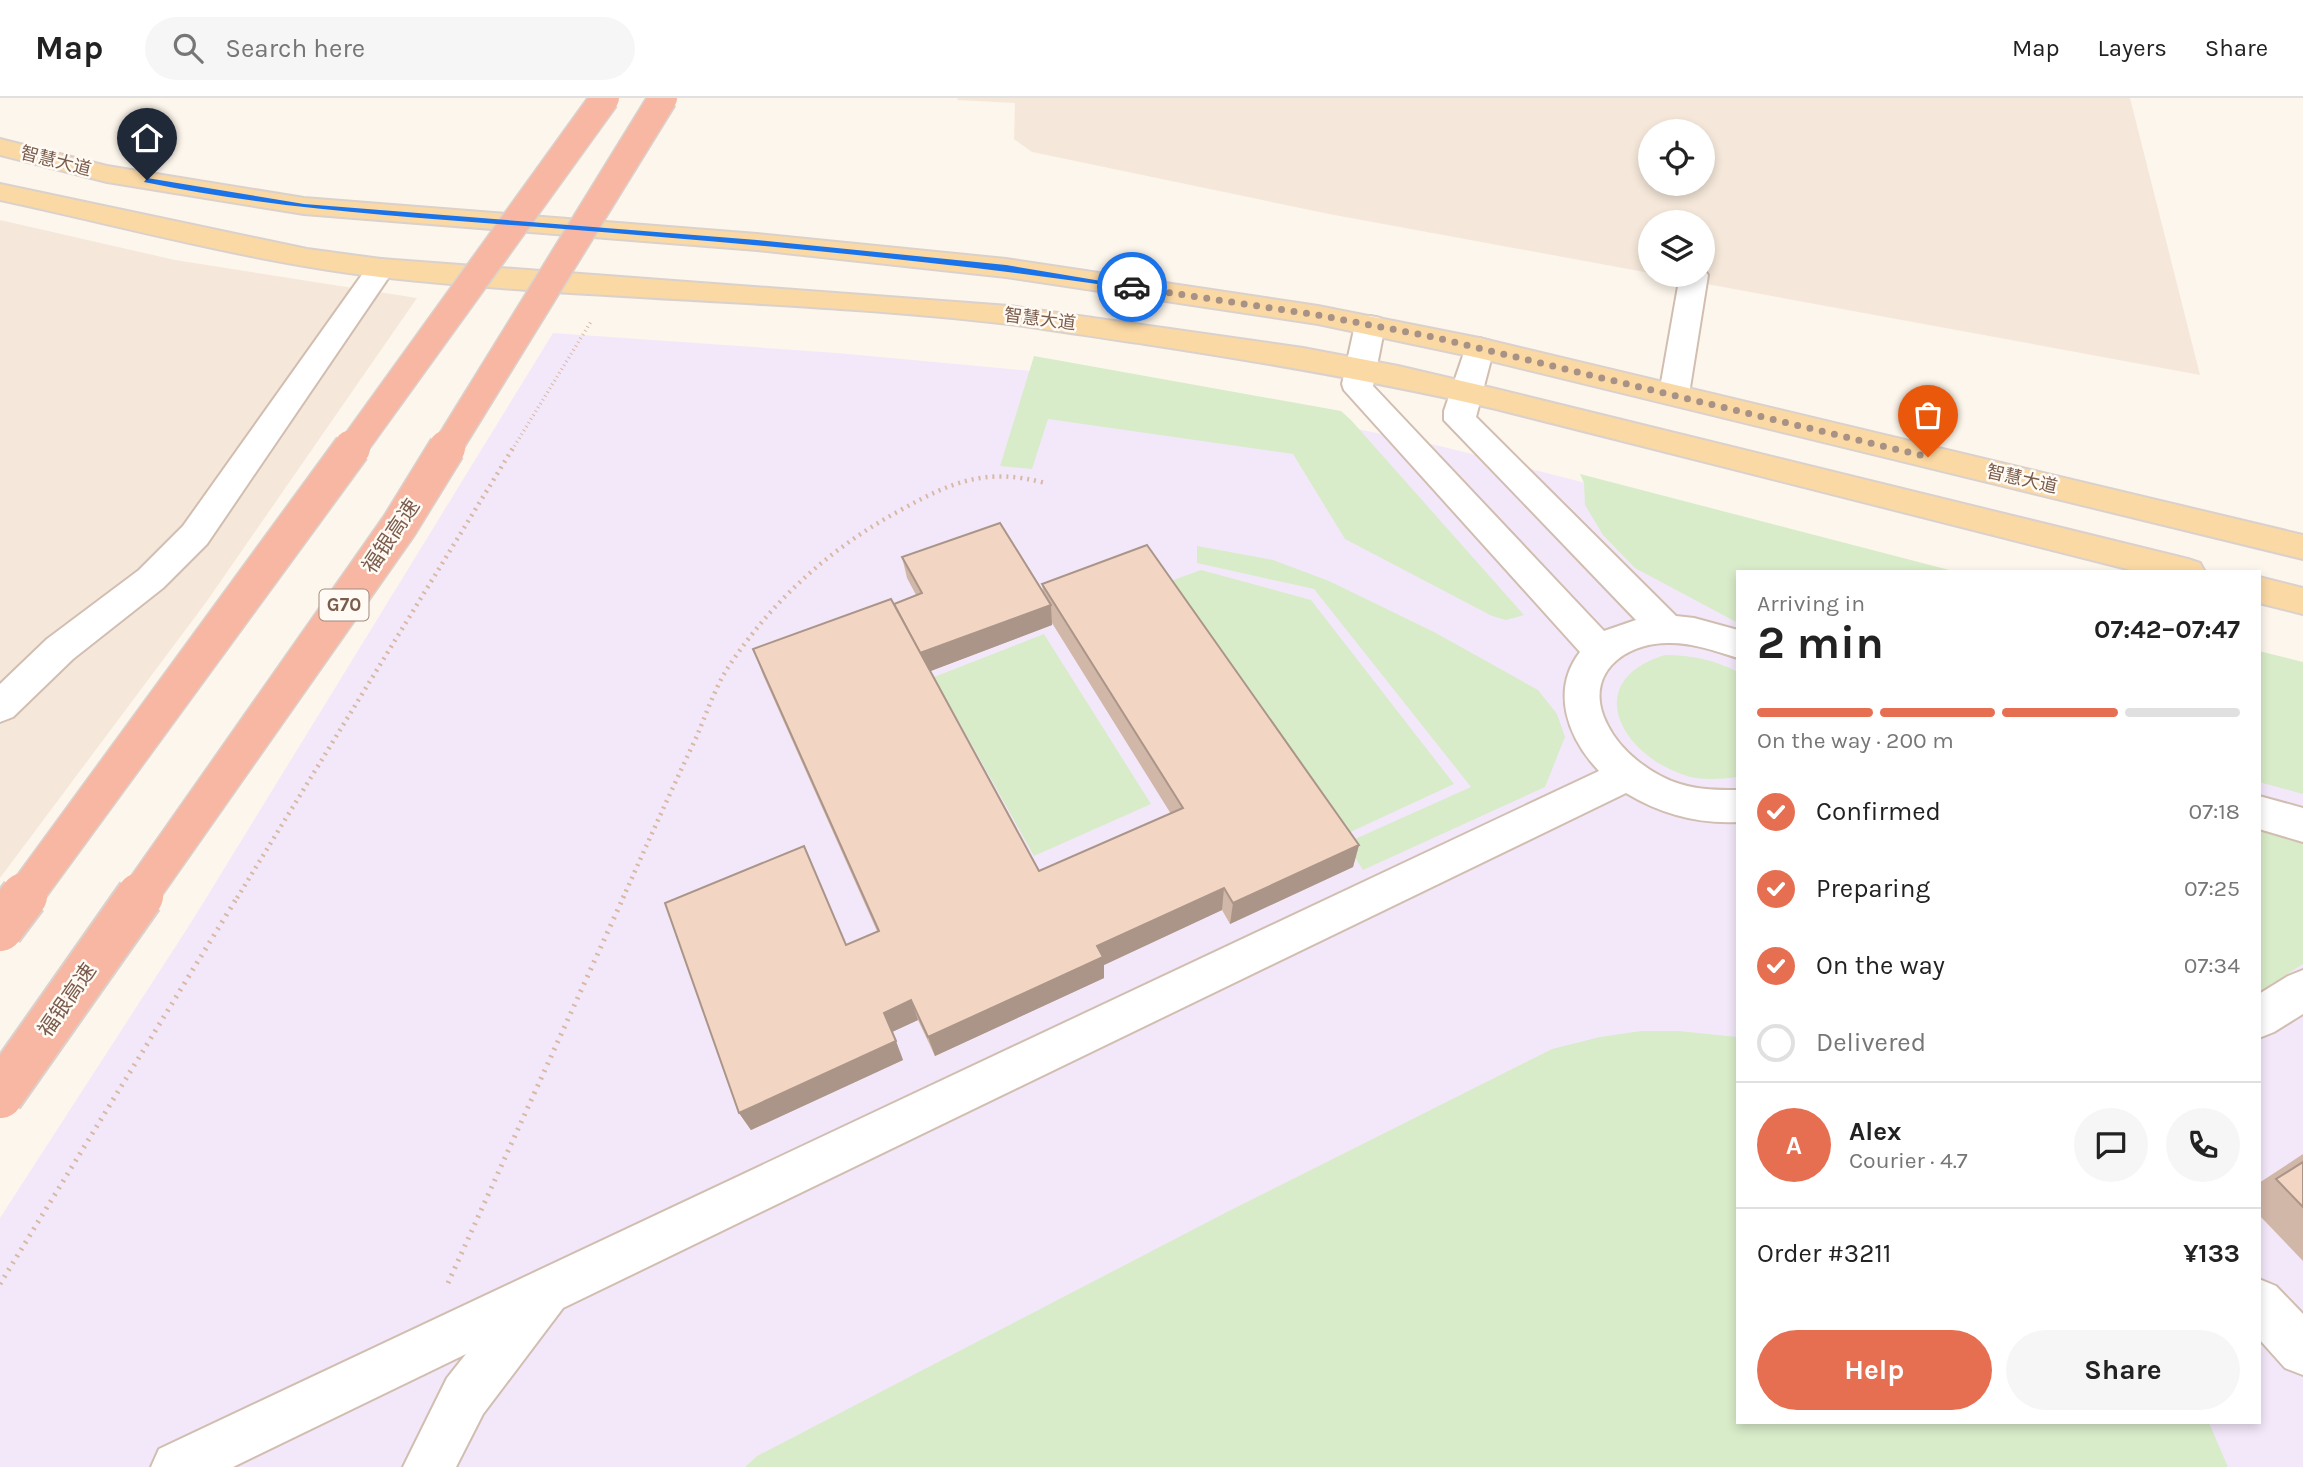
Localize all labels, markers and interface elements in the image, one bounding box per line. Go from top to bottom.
search box [145,17,635,80]
text: Map [35,29,103,67]
icon: search [169,29,207,67]
text: Search here [225,33,365,64]
text: Map [2012,34,2060,62]
text: Layers [2098,34,2167,62]
text: Share [2205,34,2268,62]
pin [117,108,177,180]
icon: home [128,119,166,157]
map controls [1638,119,1715,287]
button: locate [1638,119,1715,196]
street label: 智慧大道 [18,142,94,180]
button: layers [1638,210,1715,287]
courier [1097,252,1167,322]
icon: car [1113,268,1151,306]
street label: 智慧大道 [1003,304,1077,334]
pin [1898,385,1958,457]
icon: bag [1909,396,1947,434]
street label: 智慧大道 [1984,460,2060,498]
street label: 福银高速 [358,494,424,578]
road number: G70 [320,590,368,620]
text: Arriving in [1757,590,1865,617]
text: 07:42–07:47 [2094,614,2240,645]
text: 2 min [1757,616,1884,670]
text: On the way · 200 m [1757,727,1954,754]
icon: check [1757,793,1795,831]
text: Confirmed [1816,796,1941,827]
text: 07:18 [2189,798,2240,825]
icon: check [1757,870,1795,908]
text: Preparing [1816,873,1930,904]
text: 07:25 [2184,875,2240,902]
icon: check [1757,947,1795,985]
text: On the way [1816,950,1945,981]
text: 07:34 [2184,952,2240,979]
street label: 福银高速 [33,959,101,1041]
text: Delivered [1816,1027,1926,1058]
button: chat [2074,1108,2148,1182]
button: phone [2166,1108,2240,1182]
text: Alex [1849,1116,1901,1147]
text: A [1786,1130,1802,1161]
text: Courier · 4.7 [1849,1147,1968,1174]
text: Order #3211 [1757,1238,1891,1269]
text: ¥133 [2183,1238,2240,1269]
button: Help [1757,1330,1992,1410]
button: Share [2006,1330,2240,1410]

